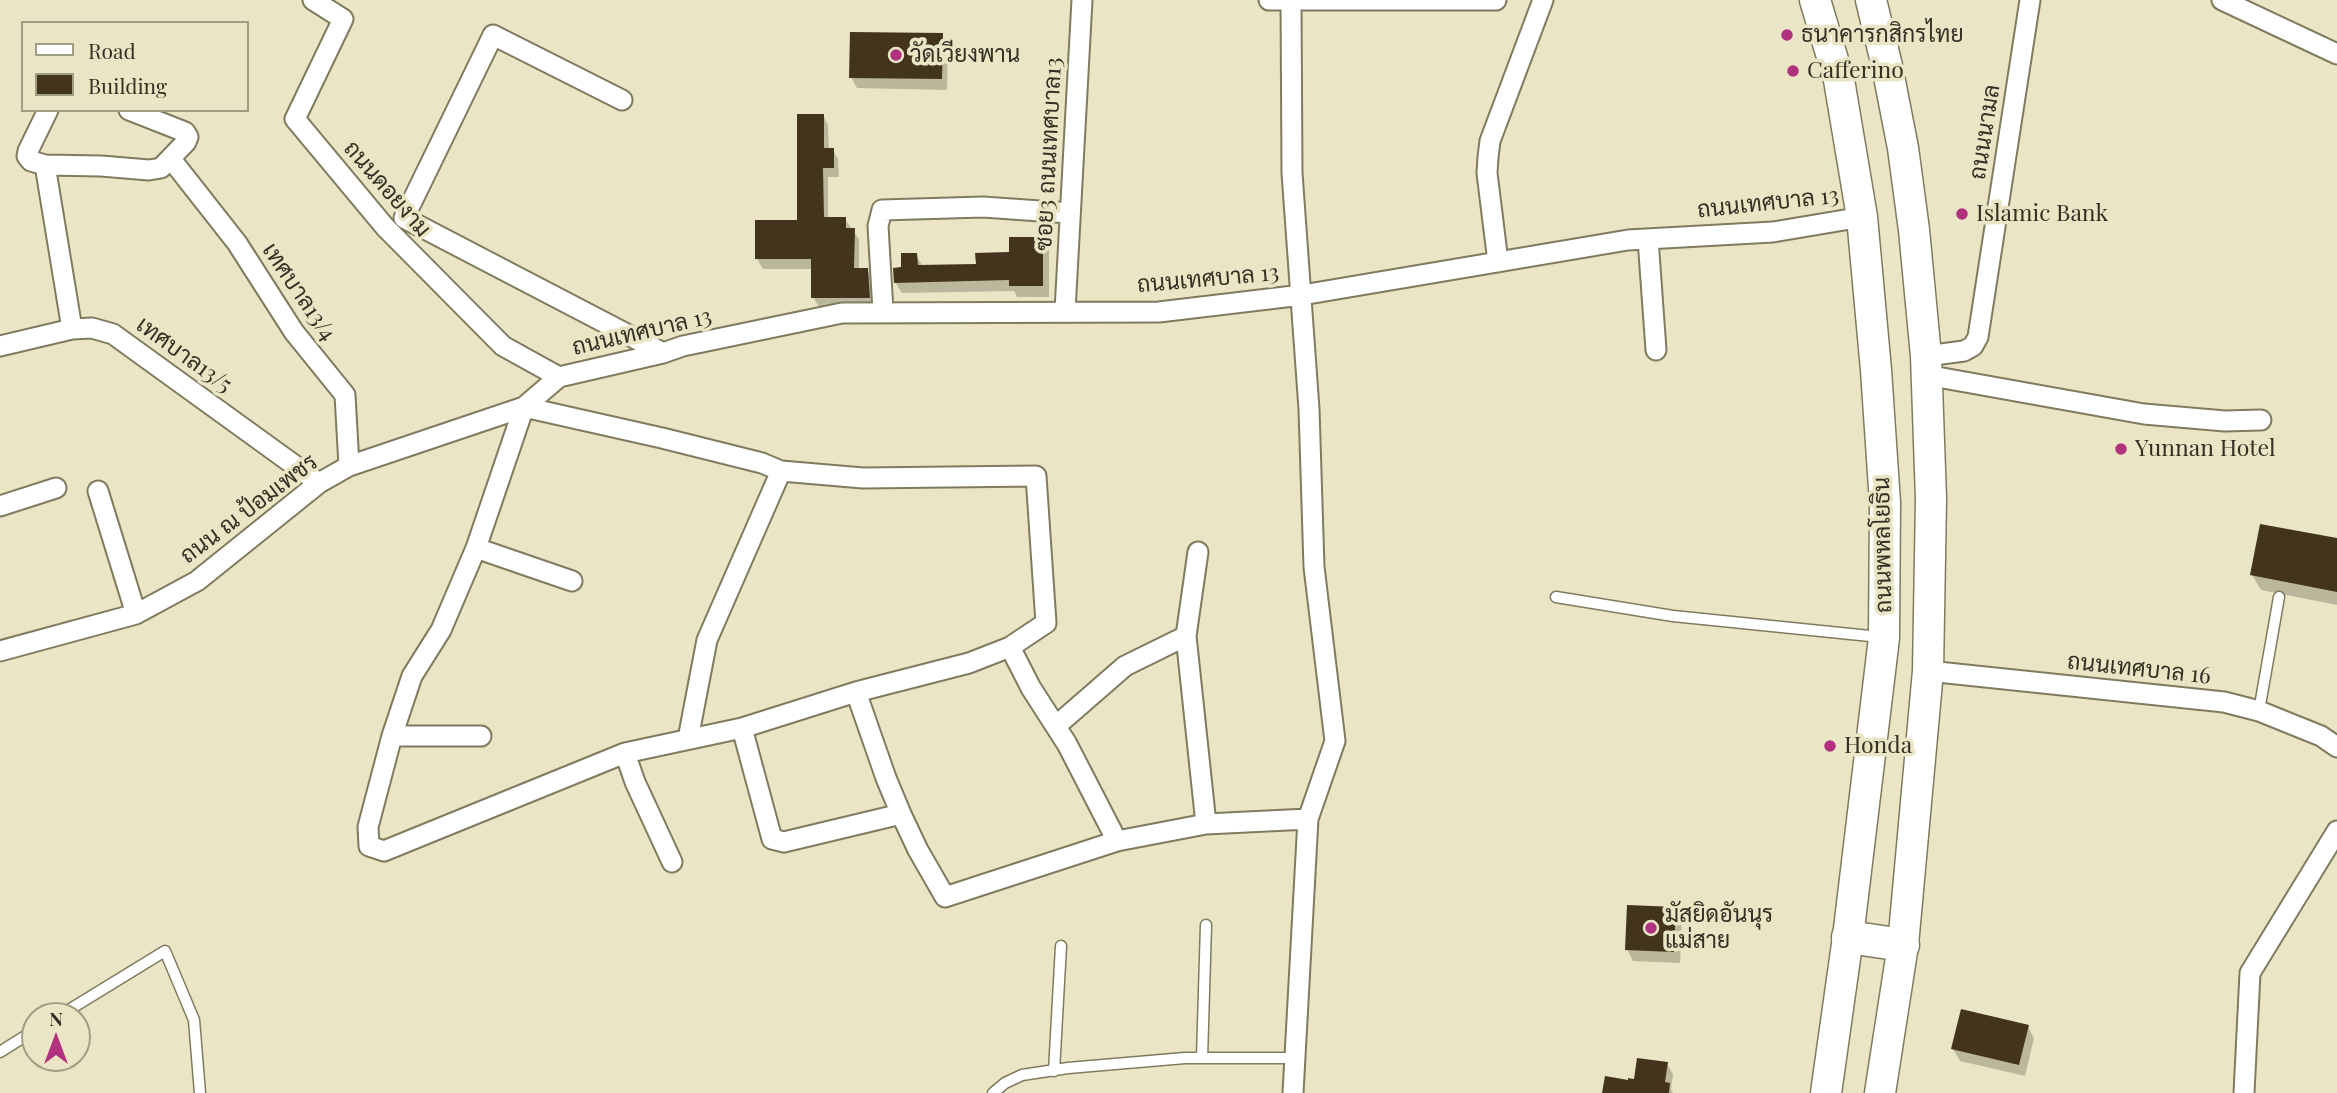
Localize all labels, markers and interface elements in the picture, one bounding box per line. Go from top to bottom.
legend [21,21,248,112]
place label: ธนาคารกสิกรไทย [1801,21,1964,49]
marker: ธนาคารกสิกรไทย [1779,27,1795,43]
text: Road [88,36,136,64]
place label: วัดเวียงพาน [910,41,1020,69]
marker: วัดเวียงพาน [888,47,904,63]
street label: ซอย3 ถนนเทศบาล13 [1030,57,1068,251]
place label: Cafferino [1807,57,1904,85]
marker: Cafferino [1785,63,1801,79]
text: Building [88,71,167,99]
street label: ถนนนามล [1964,82,2006,182]
street label: ถนนดอยงาม [338,135,436,243]
street label: ถนนเทศบาล 13 [1696,182,1840,224]
place label: Islamic Bank [1976,200,2108,228]
marker: Islamic Bank [1954,206,1970,222]
street label: เทศบาล13/4 [256,238,342,346]
street label: ถนนเทศบาล 13 [1136,259,1280,299]
street label: ถนนเทศบาล 13 [570,303,714,361]
street label: เทศบาล13/5 [131,311,237,399]
place label: Yunnan Hotel [2135,435,2276,463]
marker: Yunnan Hotel [2113,441,2129,457]
street label: ถนน ณ ป้อมเพชร [175,448,323,570]
street label: ถนนพหลโยธิน [1868,477,1898,613]
street label: ถนนเทศบาล 16 [2066,648,2212,690]
place label: Honda [1844,732,1912,760]
marker: Honda [1822,738,1838,754]
place label: มัสยิดอันนุร แม่สาย [1665,901,1773,955]
marker: มัสยิดอันนุร แม่สาย [1643,920,1659,936]
north arrow [21,1002,91,1072]
text: N [49,1005,63,1031]

